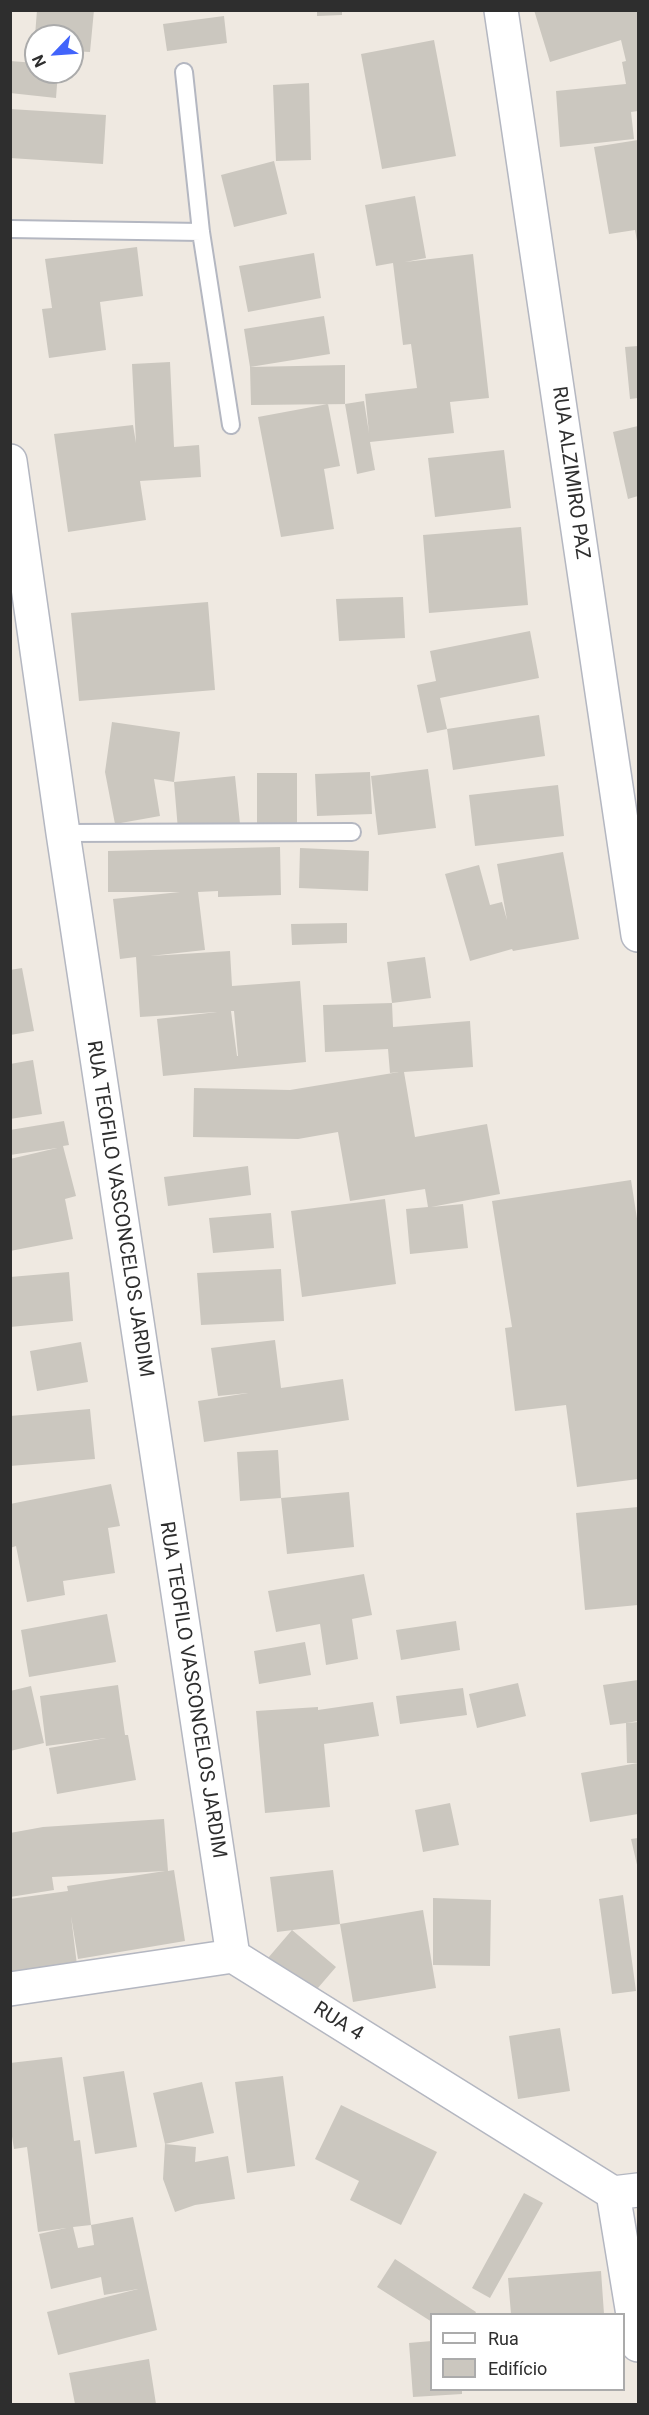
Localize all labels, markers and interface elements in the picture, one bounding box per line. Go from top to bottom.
north arrow [24,24,84,84]
text: N [28,52,50,70]
street label: RUA ALZIMIRO PAZ [546,385,594,561]
street label: RUA TEOFILO VASCONCELOS JARDIM [80,1039,158,1379]
street label: RUA TEOFILO VASCONCELOS JARDIM [153,1520,231,1860]
street label: RUA 4 [309,1997,367,2047]
legend [430,2313,625,2391]
text: Rua [488,2328,519,2349]
text: Edifício [488,2358,547,2379]

